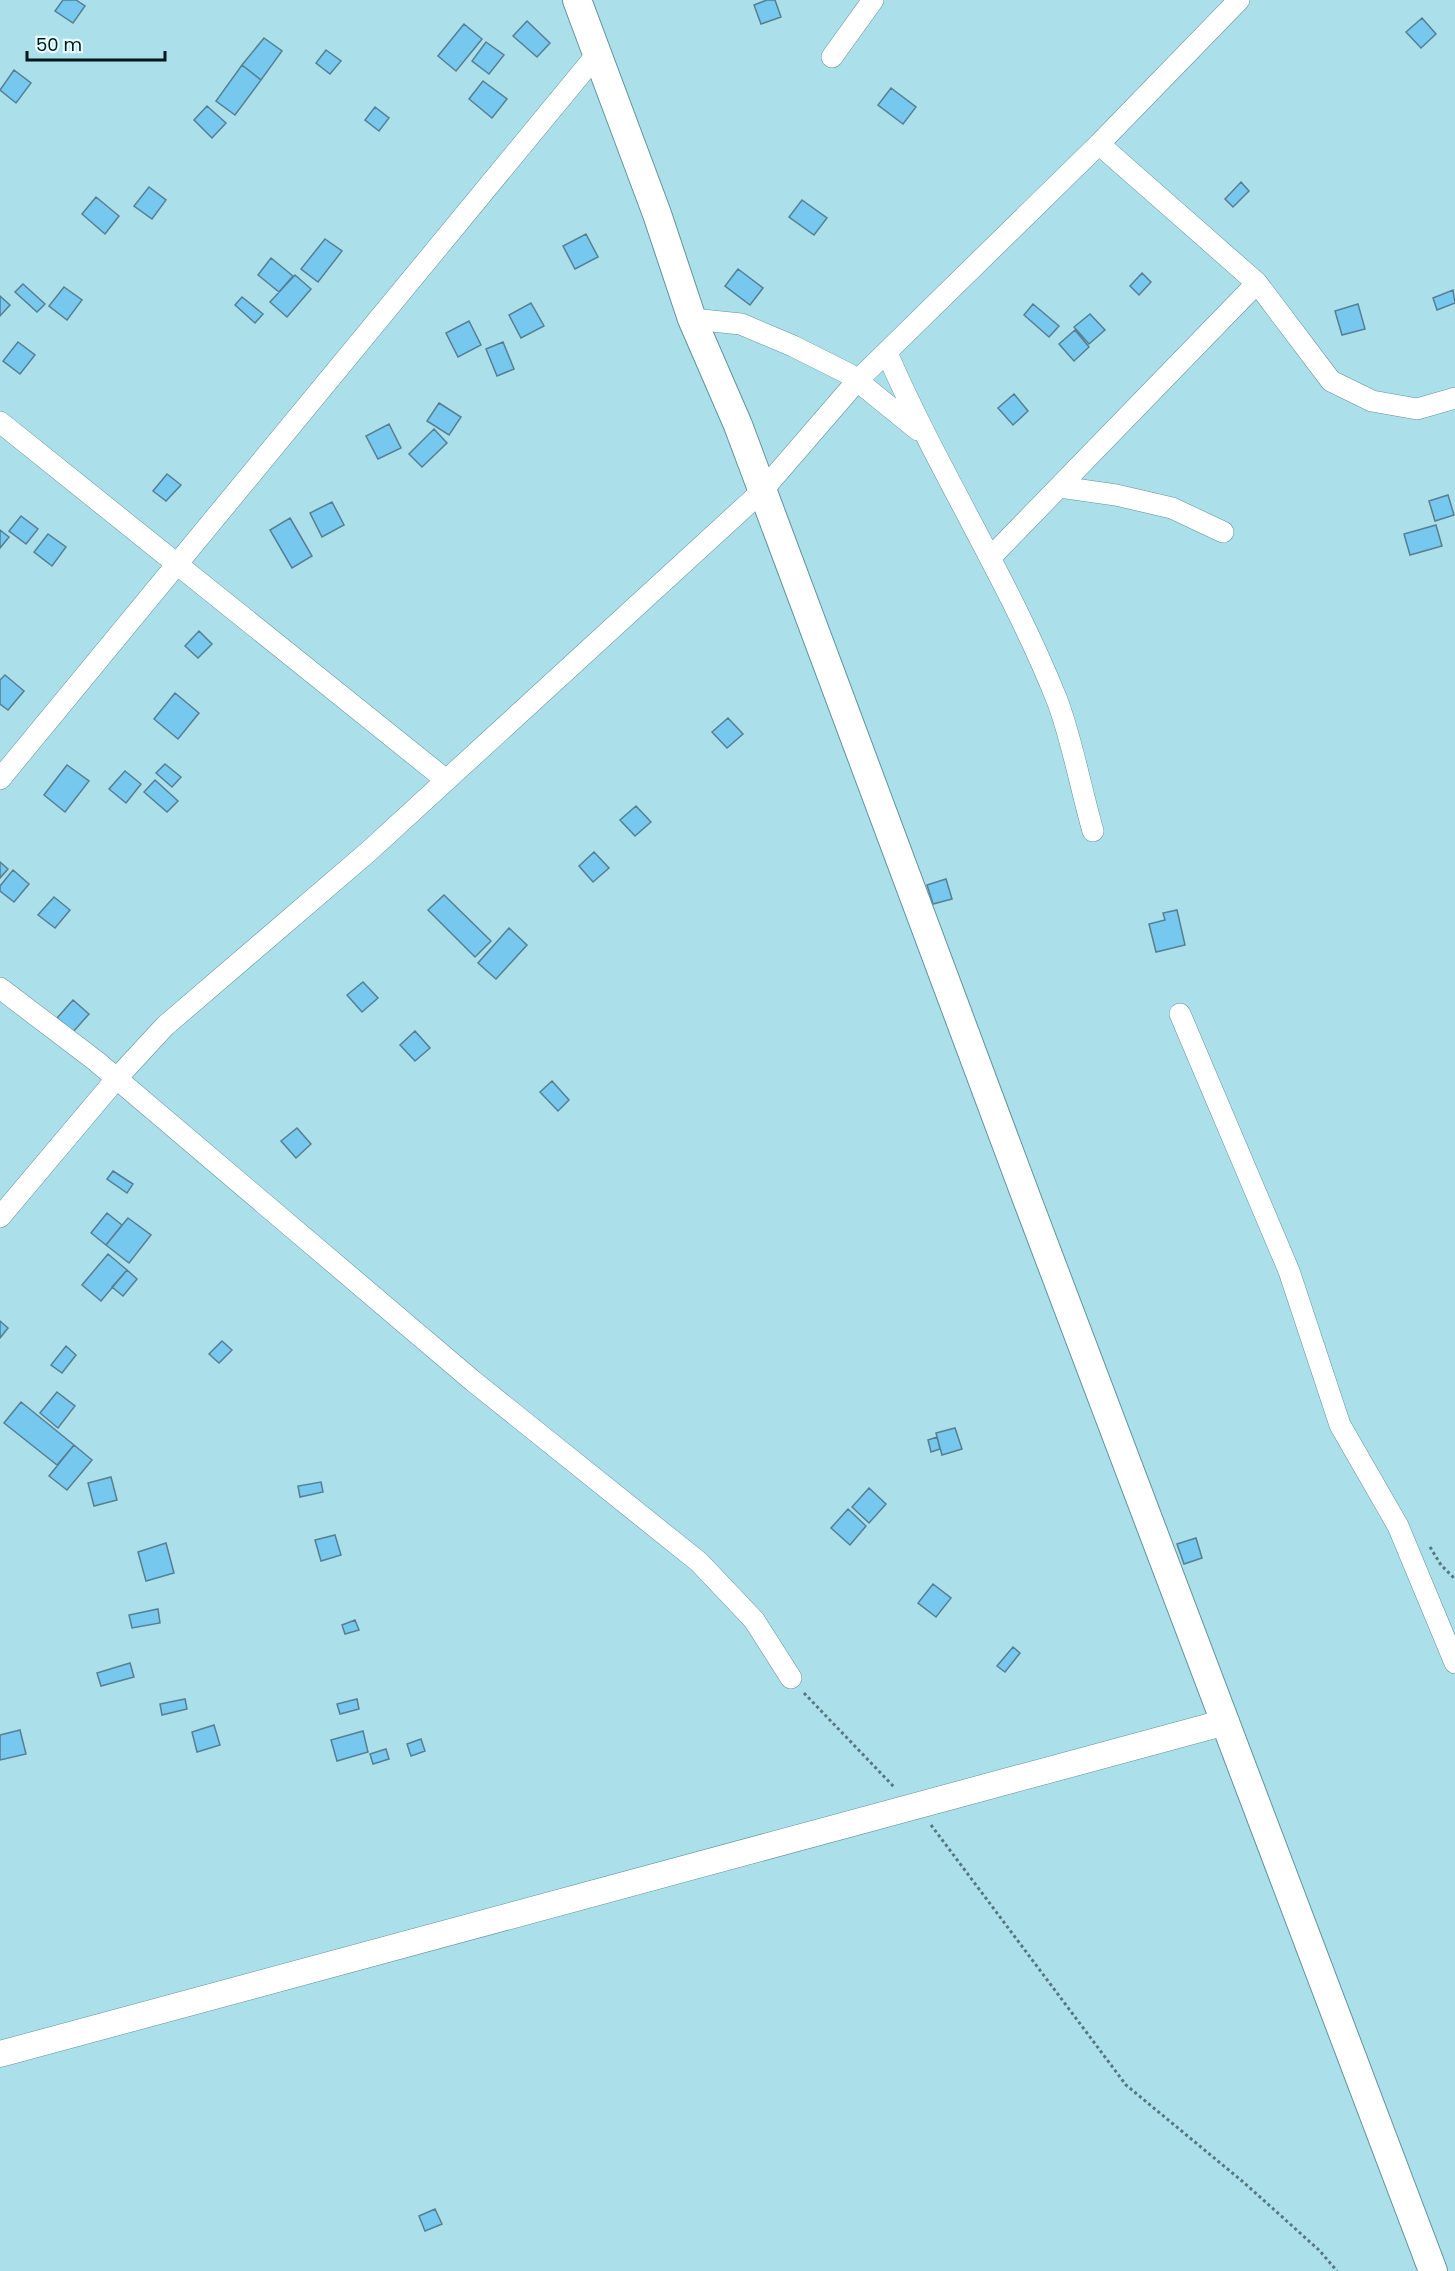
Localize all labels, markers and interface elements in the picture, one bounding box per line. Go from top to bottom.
scale bar [27,24,165,62]
text: 50 m [36,32,82,57]

